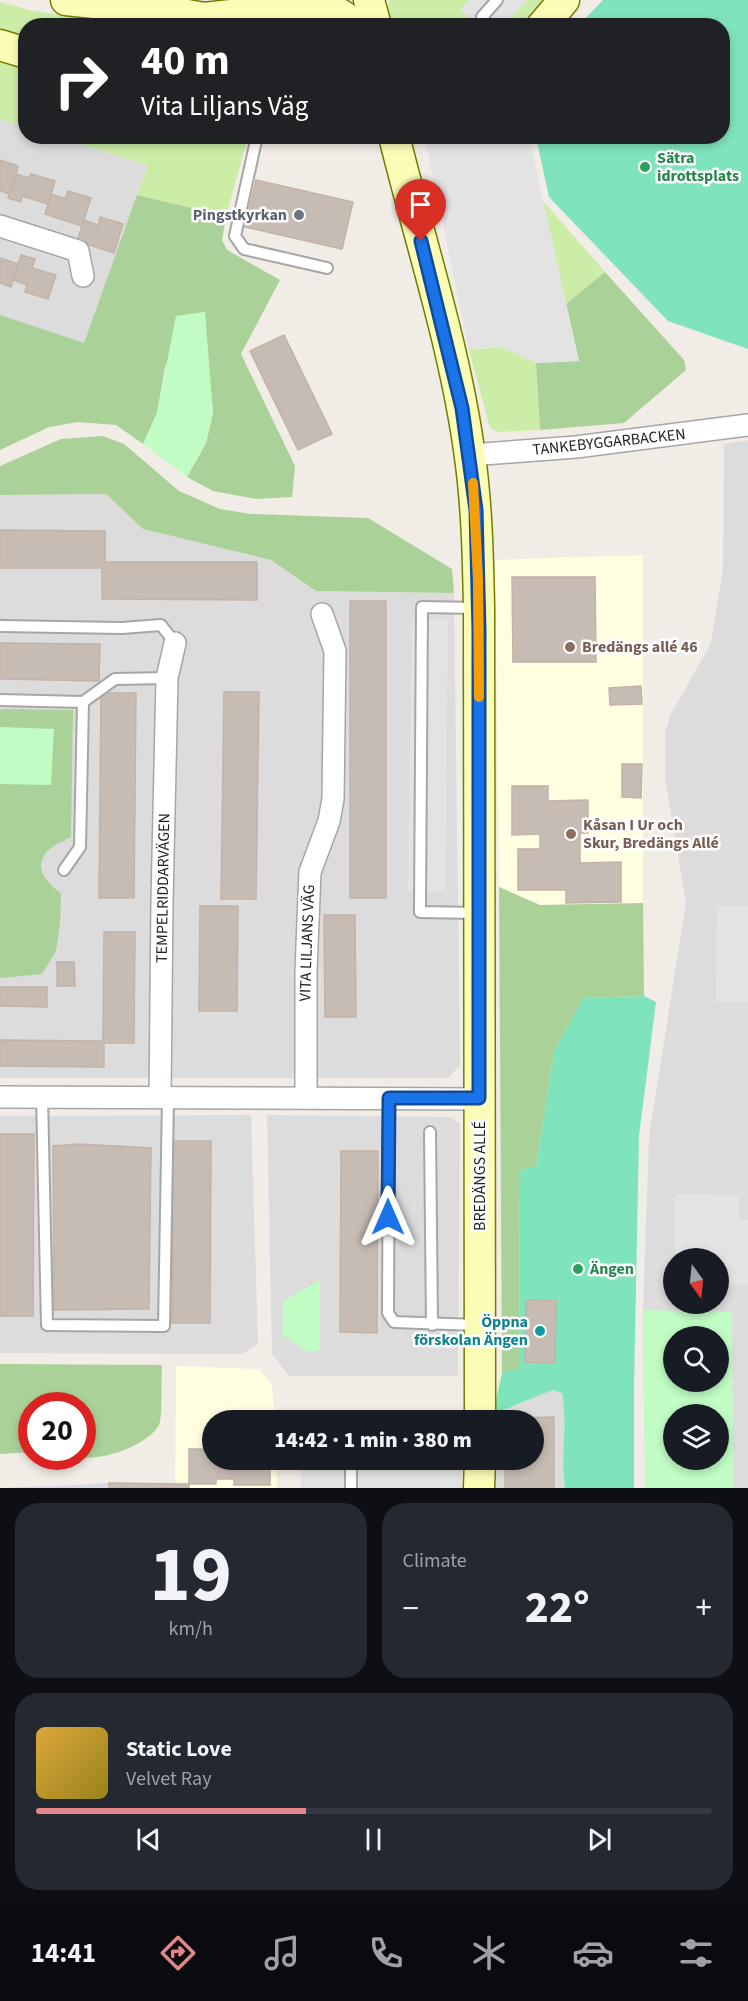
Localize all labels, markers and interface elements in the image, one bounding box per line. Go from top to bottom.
text: 40 m [141,31,230,91]
icon: right [42,42,120,120]
text: Vita Liljans Väg [141,87,308,126]
place label: Sätra idrottsplats [657,147,739,187]
marker: Sätra idrottsplats [638,160,652,174]
pin [395,179,446,241]
icon: arrive [404,188,437,221]
place label: Pingstkyrkan [193,204,287,226]
marker: Pingstkyrkan [292,208,306,222]
street label: TANKEBYGGARBACKEN [531,423,687,461]
place label: Bredängs allé 46 [582,636,698,658]
marker: Bredängs allé 46 [563,640,577,654]
street label: TEMPELRIDDARVÄGEN [151,813,175,963]
place label: Kåsan I Ur och Skur, Bredängs Allé [583,814,719,854]
marker: Kåsan I Ur och Skur, Bredängs Allé [564,827,578,841]
street label: VITA LILJANS VÄG [294,884,320,1002]
street label: BREDÄNGS ALLÉ [469,1121,491,1231]
position arrow [356,1185,420,1249]
north arrow [663,1248,729,1314]
map controls [663,1248,729,1470]
place label: Ängen [589,1258,634,1280]
marker: Ängen [571,1262,585,1276]
place label: Öppna förskolan Ängen [414,1311,528,1351]
marker: Öppna förskolan Ängen [533,1324,547,1338]
button: search [663,1326,729,1392]
speed limit sign: 20 [18,1392,96,1470]
button: layers [663,1404,729,1470]
text: 14:42 · 1 min · 380 m [274,1424,472,1456]
text: 19 [150,1520,232,1631]
text: Climate [403,1547,467,1575]
text: 22° [525,1576,590,1640]
text: − [403,1585,419,1632]
text: + [696,1585,712,1632]
text: km/h [169,1615,213,1643]
text: Static Love [126,1733,232,1765]
text: Velvet Ray [126,1765,212,1793]
icon: previous [132,1823,165,1856]
icon: pause [357,1823,390,1856]
icon: next [583,1823,616,1856]
icon: directions [157,1932,199,1974]
icon: music [261,1932,303,1974]
icon: phone [365,1932,407,1974]
icon: climate [468,1932,510,1974]
icon: car [572,1932,614,1974]
icon: filters [675,1932,717,1974]
text: 14:41 [31,1934,96,1973]

